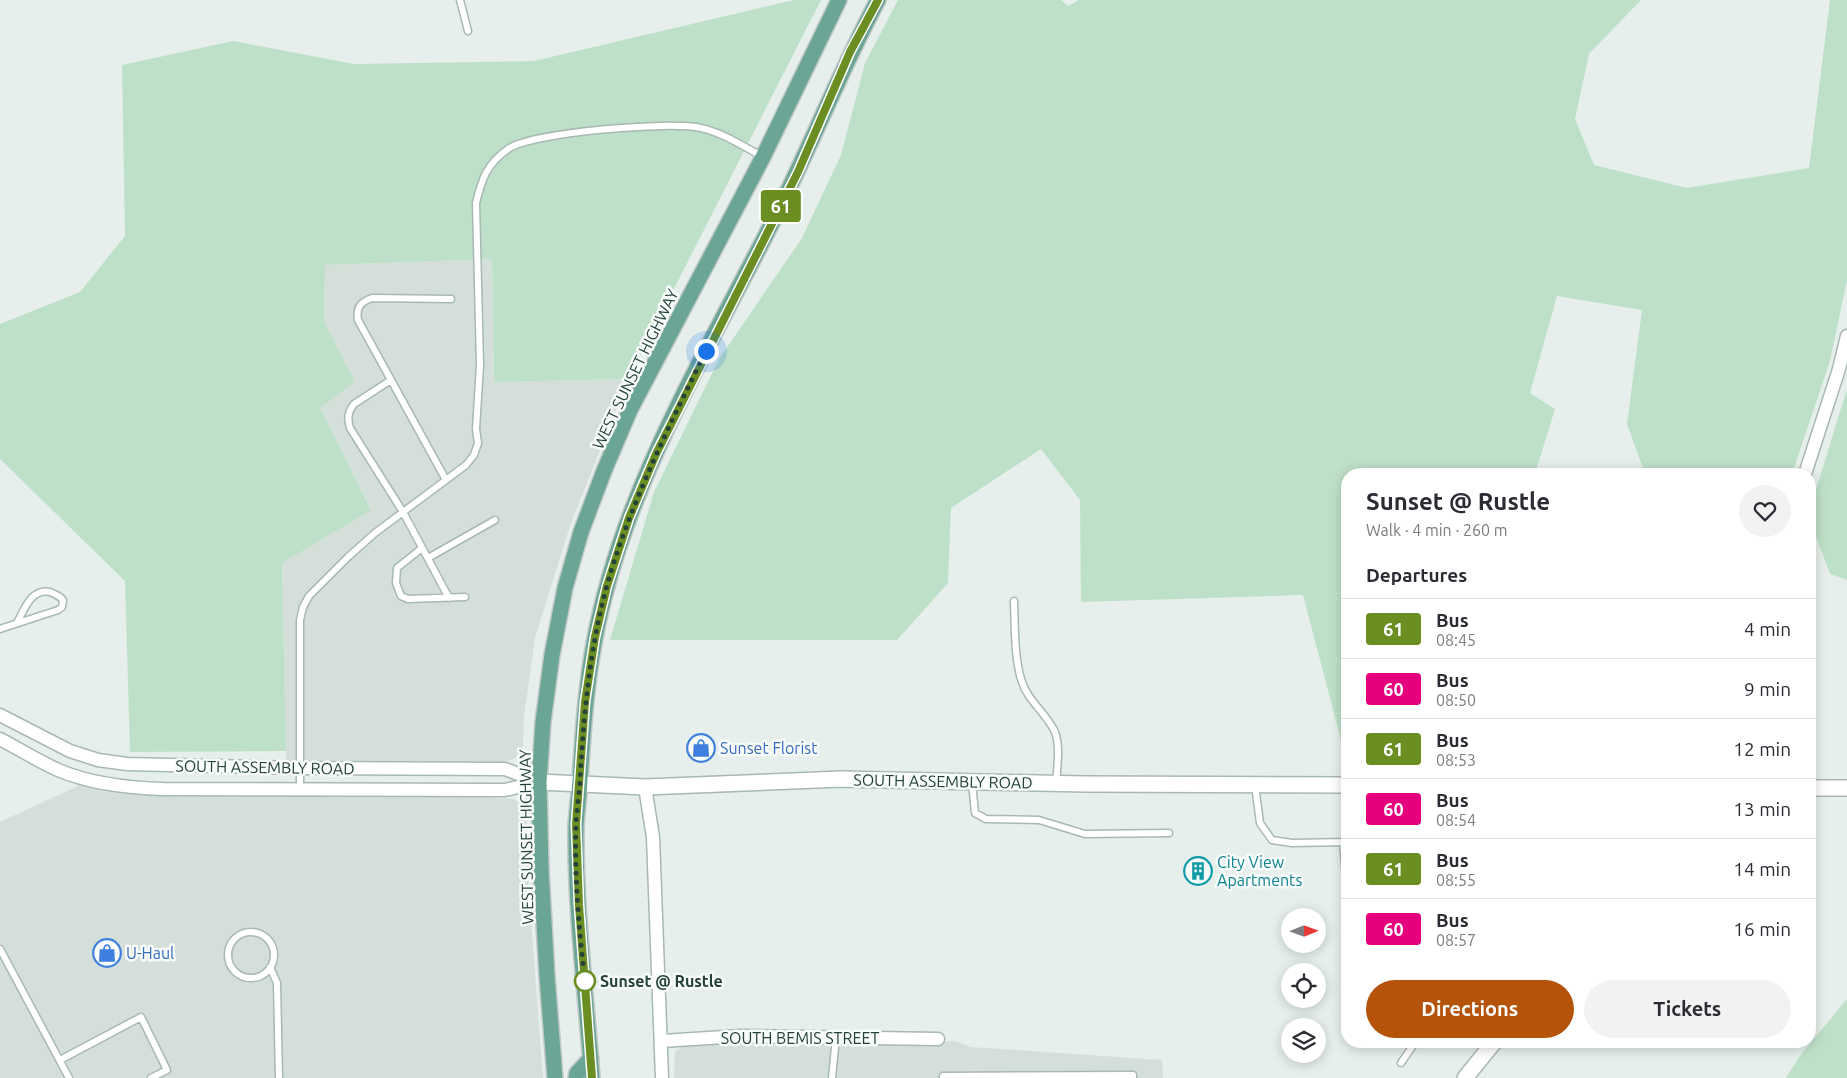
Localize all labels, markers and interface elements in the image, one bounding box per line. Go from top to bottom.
line badge: 61 [758,190,804,222]
text: 61 [771,196,791,216]
street label: WEST SUNSET HIGHWAY [588,286,682,452]
your location [694,339,719,364]
button: heart [1739,485,1791,537]
text: Sunset @ Rustle [1366,488,1550,515]
text: Walk · 4 min · 260 m [1366,521,1508,539]
text: Departures [1366,564,1467,586]
text: Bus [1436,609,1469,631]
text: 4 min [1744,618,1791,640]
text: 61 [1383,619,1404,639]
text: 08:45 [1436,631,1476,649]
text: Bus [1436,669,1469,691]
text: 9 min [1744,678,1791,700]
text: 60 [1383,679,1404,699]
text: 08:50 [1436,691,1476,709]
text: Bus [1436,729,1469,751]
shop icon: Sunset Florist [686,733,716,763]
text: 12 min [1733,738,1791,760]
place label: Sunset Florist [720,739,818,757]
text: 61 [1383,739,1404,759]
street label: WEST SUNSET HIGHWAY [515,748,537,925]
text: 08:53 [1436,751,1476,769]
street label: SOUTH ASSEMBLY ROAD [175,756,355,778]
street label: SOUTH ASSEMBLY ROAD [853,770,1033,792]
text: Bus [1436,789,1469,811]
text: 13 min [1733,798,1791,820]
text: 60 [1383,799,1404,819]
text: 08:54 [1436,811,1476,829]
text: Bus [1436,849,1469,871]
place label: City View Apartments [1217,853,1302,889]
building icon: City View Apartments [1183,856,1213,886]
text: 14 min [1733,858,1791,880]
text: 61 [1383,859,1404,879]
text: 08:55 [1436,871,1476,889]
north arrow [1281,908,1326,952]
map controls [1281,908,1326,1063]
text: Bus [1436,909,1469,931]
text: 16 min [1733,918,1791,940]
text: 60 [1383,919,1404,939]
text: 08:57 [1436,931,1476,949]
shop icon: U-Haul [92,938,122,968]
place label: U-Haul [126,944,174,962]
button: locate [1281,963,1326,1008]
marker: Sunset @ Rustle [574,970,596,992]
place label: Sunset @ Rustle [600,972,723,990]
button: Directions [1366,980,1574,1038]
button: Tickets [1584,980,1791,1038]
button: layers [1281,1018,1326,1063]
street label: SOUTH BEMIS STREET [721,1029,879,1047]

